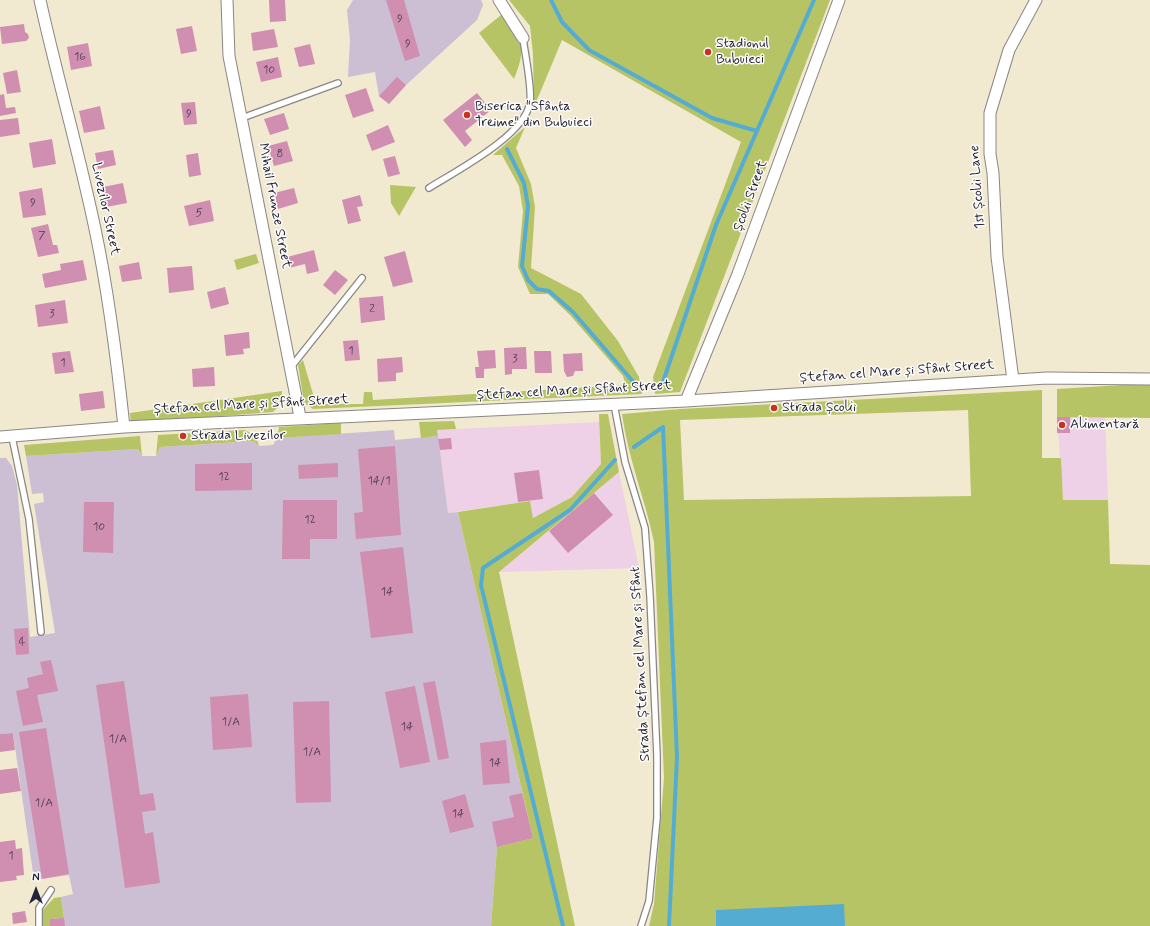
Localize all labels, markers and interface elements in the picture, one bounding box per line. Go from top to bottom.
house number: 9 [397,12,403,26]
place label: Stadionul Bubuieci [716,36,769,68]
house number: 9 [405,37,411,51]
marker: Stadionul Bubuieci [703,47,713,57]
house number: 16 [74,50,86,64]
house number: 10 [263,63,275,77]
place label: Biserica "Sfânta Treime" din Bubuieci [475,99,592,132]
house number: 9 [186,107,192,121]
marker: Biserica "Sfânta Treime" din Bubuieci [462,110,472,120]
street label: Mihail Frunze Street [254,142,294,270]
street label: 1st Școlii Lane [967,145,989,229]
house number: 8 [277,147,283,161]
street label: Școlii Street [730,158,772,234]
street label: Livezilor Street [87,161,123,257]
house number: 9 [30,196,36,210]
house number: 5 [195,206,203,220]
house number: 7 [38,229,46,243]
house number: 2 [369,302,375,316]
house number: 3 [49,307,55,321]
house number: 1 [348,344,354,358]
house number: 3 [512,352,518,366]
house number: 1 [60,356,66,370]
street label: Ștefan cel Mare și Sfânt Street [799,357,995,387]
street label: Ștefan cel Mare și Sfânt Street [476,378,672,404]
street label: Ștefan cel Mare și Sfânt Street [153,392,349,418]
place label: Strada Școlii [782,400,856,416]
marker: Strada Școlii [769,403,779,413]
place label: Alimentară [1070,417,1139,433]
marker: Alimentară [1057,420,1067,430]
place label: Strada Livezilor [191,428,285,444]
marker: Strada Livezilor [178,431,188,441]
house number: 12 [218,470,230,484]
house number: 14/1 [367,474,391,488]
house number: 12 [304,513,316,527]
house number: 10 [93,520,105,534]
street label: Strada Ștefan cel Mare și Sfânt [628,566,654,762]
house number: 14 [381,585,393,599]
house number: 4 [19,635,25,649]
house number: 1/A [222,715,240,729]
house number: 14 [401,720,413,734]
house number: 1/A [109,732,127,746]
house number: 1/A [303,745,321,759]
house number: 14 [489,756,501,770]
house number: 1/A [35,796,53,810]
house number: 14 [452,807,464,821]
house number: 1 [8,849,14,863]
north arrow [16,870,56,910]
text: N [32,871,40,885]

